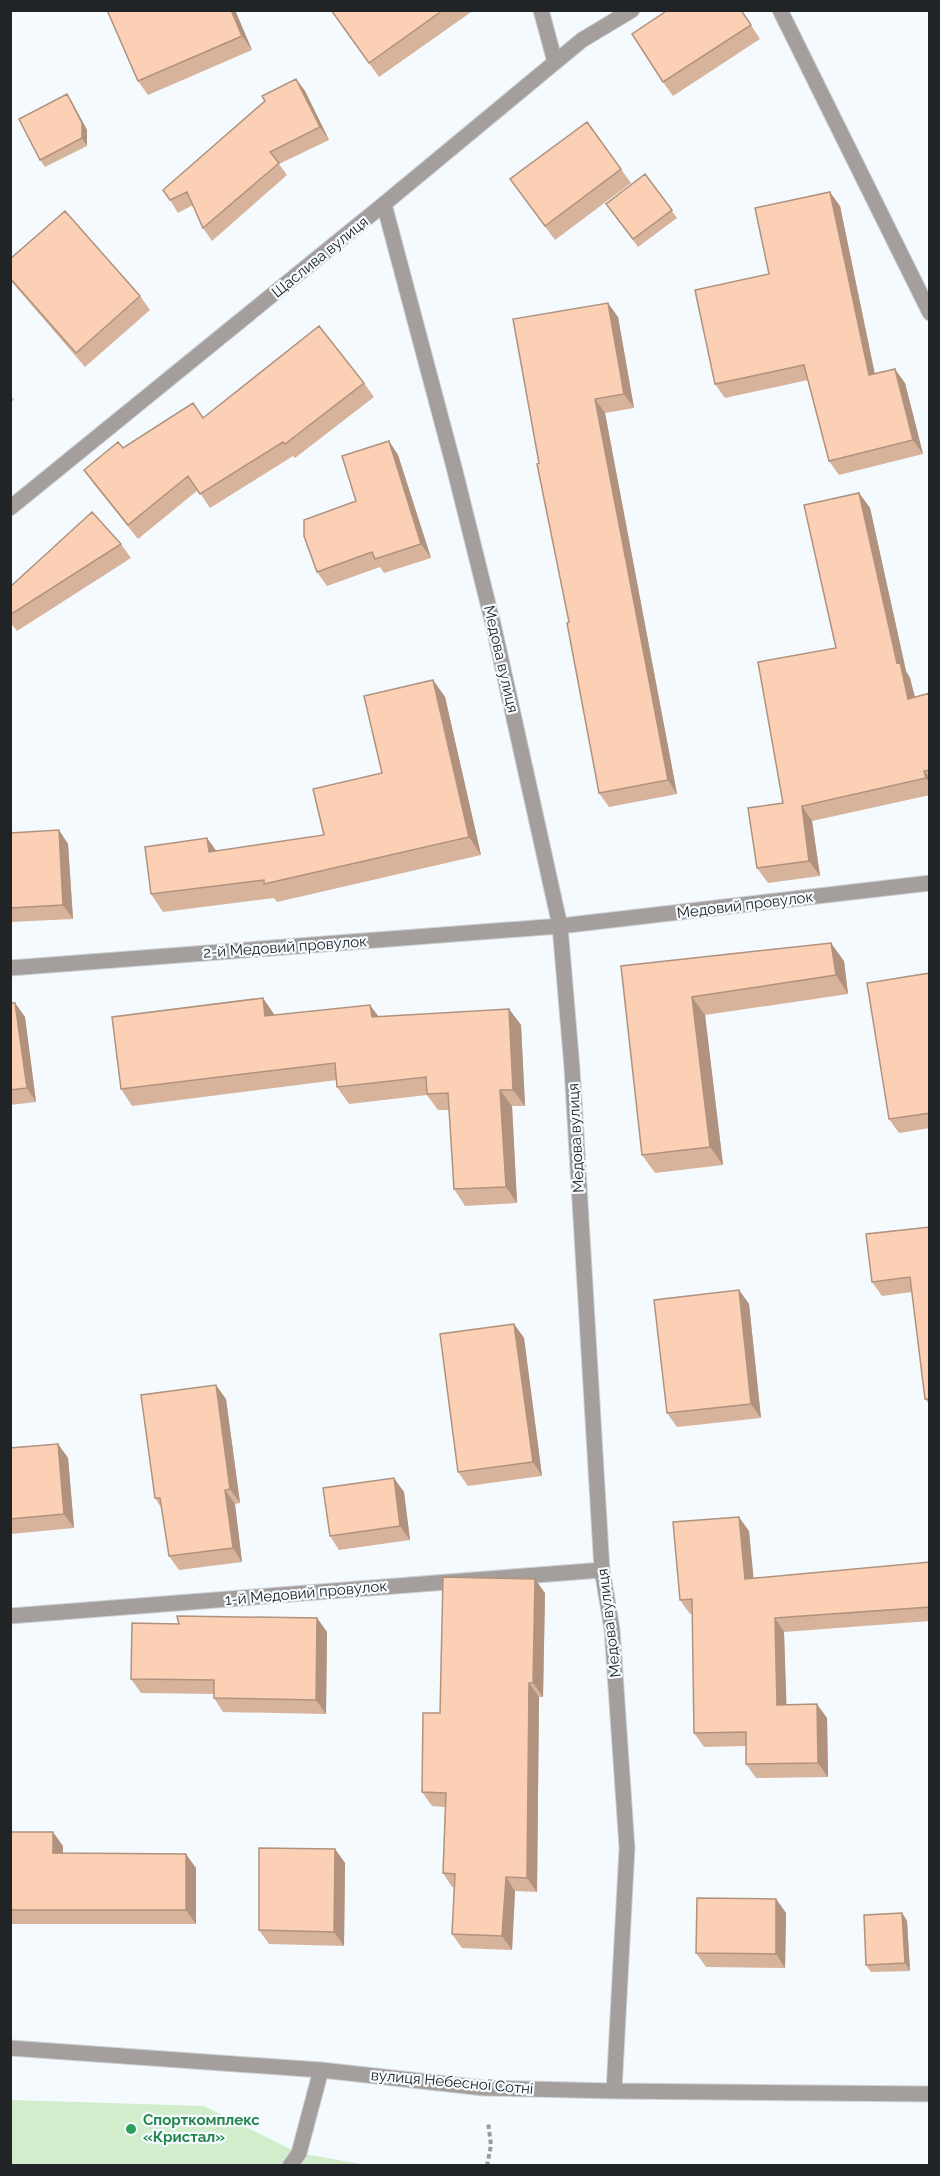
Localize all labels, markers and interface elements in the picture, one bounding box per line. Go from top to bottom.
street label: Щаслива вулиця [268,213,372,301]
street label: Медова вулиця [480,604,522,714]
street label: Медовий провулок [676,888,814,922]
street label: 2-й Медовий провулок [203,932,368,962]
street label: Медова вулиця [564,1083,588,1193]
street label: Медова вулиця [593,1568,625,1678]
street label: 1-й Медовий провулок [224,1577,388,1609]
street label: вулиця Небесної Сотні [370,2066,534,2098]
place label: Спорткомплекс «Кристал» [143,2111,260,2146]
marker: Спорткомплекс «Кристал» [124,2122,138,2136]

